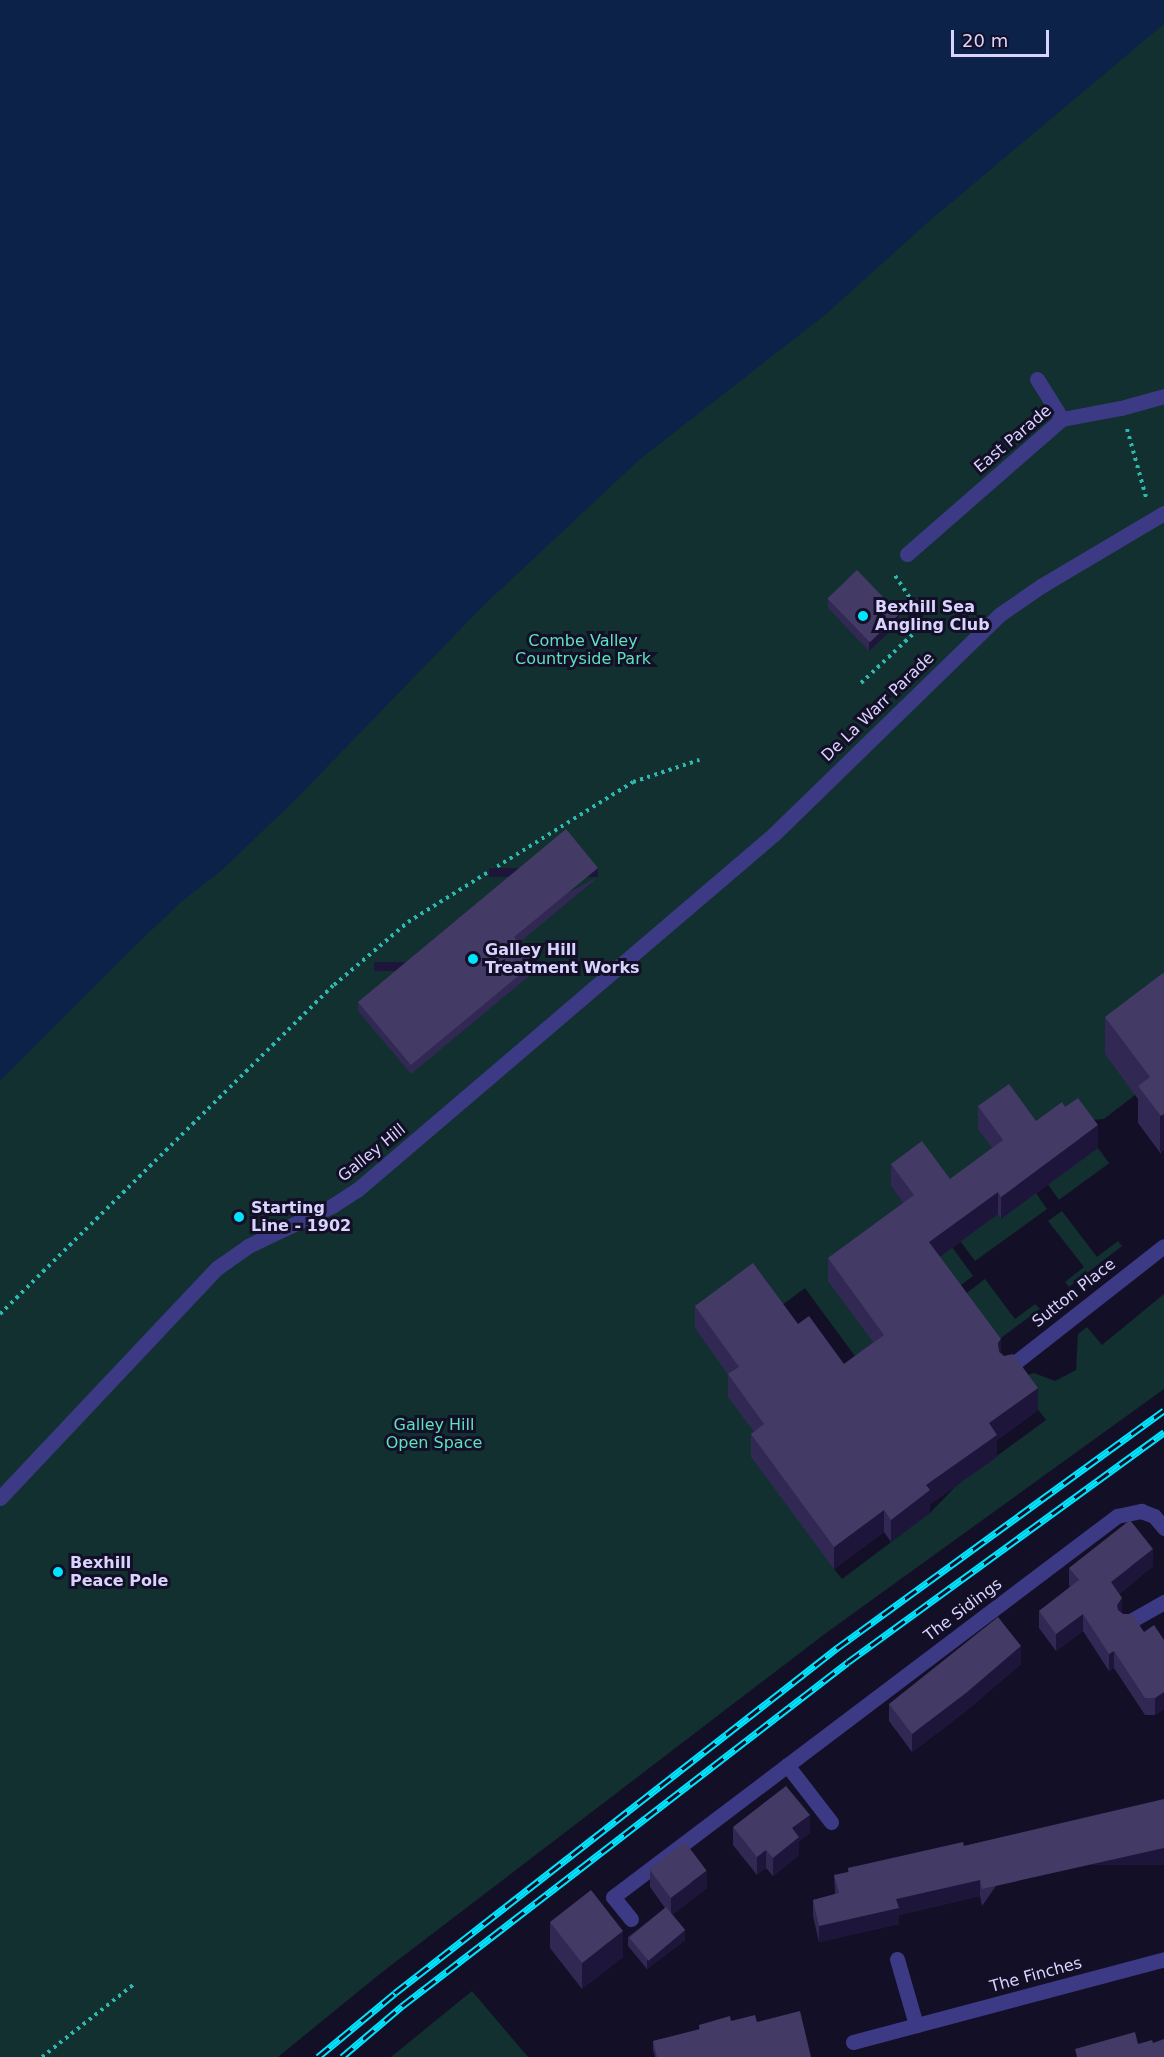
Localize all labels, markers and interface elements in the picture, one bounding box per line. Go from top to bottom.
scale bar [954,18,1052,56]
text: 20 m [962,30,1008,51]
street label: East Parade [971,401,1055,477]
place label: Bexhill Sea Angling Club [875,597,990,635]
marker: Bexhill Sea Angling Club [856,609,870,623]
park label: Combe Valley Countryside Park [515,631,651,669]
street label: De La Warr Parade [818,648,938,766]
place label: Galley Hill Treatment Works [485,940,640,978]
marker: Galley Hill Treatment Works [466,952,480,966]
street label: Galley Hill [335,1120,409,1186]
place label: Starting Line - 1902 [251,1198,351,1236]
marker: Starting Line - 1902 [232,1210,246,1224]
street label: Sutton Place [1029,1255,1119,1331]
park label: Galley Hill Open Space [386,1415,482,1453]
place label: Bexhill Peace Pole [70,1553,168,1591]
marker: Bexhill Peace Pole [51,1565,65,1579]
street label: The Sidings [920,1574,1006,1646]
street label: The Finches [988,1953,1084,1997]

